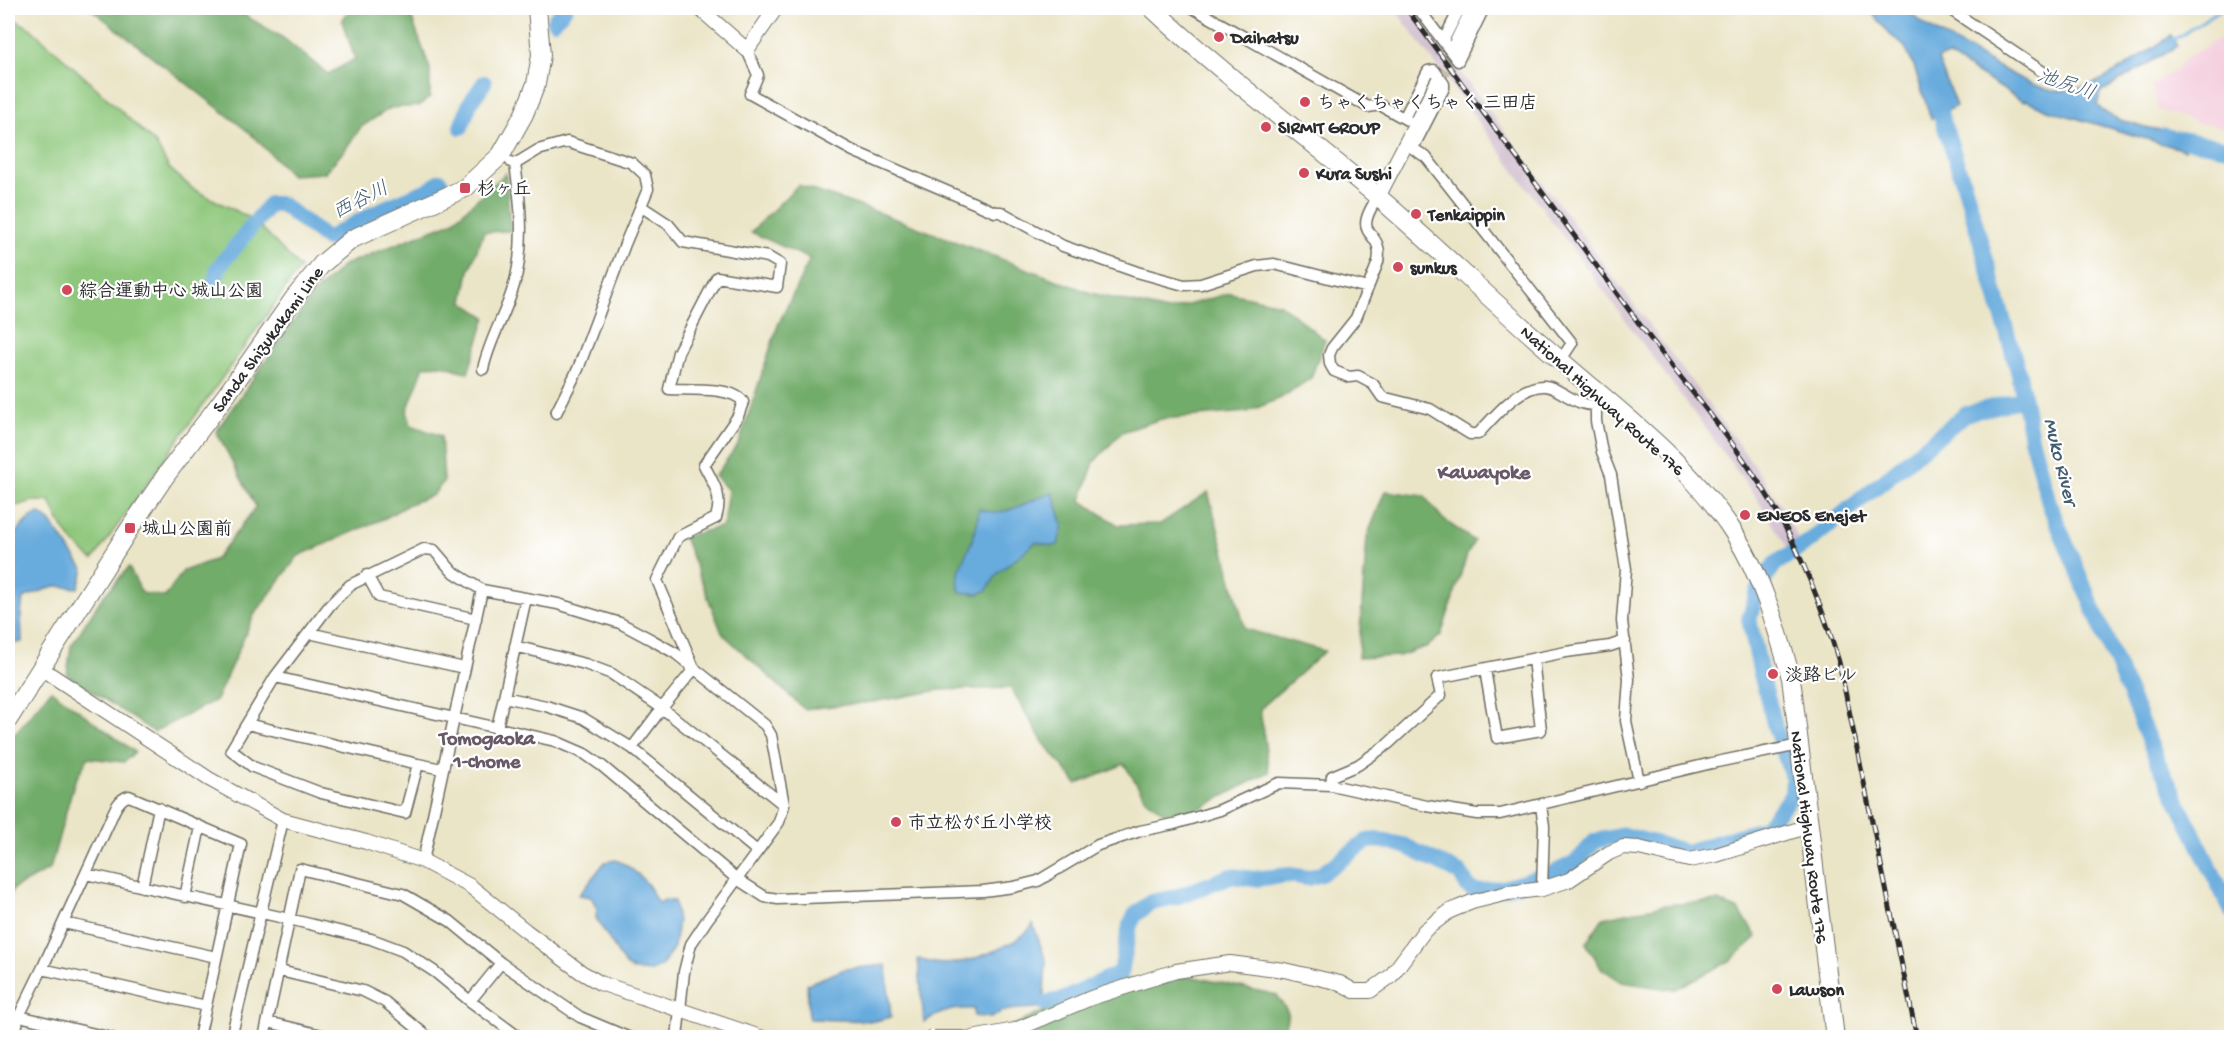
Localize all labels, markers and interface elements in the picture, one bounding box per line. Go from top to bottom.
place label: Daihatsu [1229,29,1299,50]
marker: Daihatsu [1212,30,1226,44]
water label: 池尻川 [2034,65,2098,107]
place label: ちゃくちゃくちゃく 三田店 [1317,93,1537,115]
marker: ちゃくちゃくちゃく 三田店 [1298,95,1312,109]
place label: SIRMIT GROUP [1278,119,1381,140]
marker: SIRMIT GROUP [1259,120,1273,134]
place label: Kura Sushi [1315,165,1392,186]
marker: Kura Sushi [1297,166,1311,180]
water label: 西谷川 [329,177,394,226]
place label: 杉ヶ丘 [477,179,531,201]
marker: 杉ヶ丘 [458,181,472,195]
place label: Tenkaippin [1426,206,1505,227]
marker: Tenkaippin [1409,207,1423,221]
place label: sunkus [1410,259,1458,280]
marker: sunkus [1391,260,1405,274]
street label: Sanda Shizukakami Line [209,263,329,418]
place label: 綜合運動中心 城山公園 [79,281,263,303]
marker: 綜合運動中心 城山公園 [60,283,74,297]
street label: National Highway Route 176 [1515,322,1689,482]
water label: Muko River [2037,416,2081,511]
district label: Kawayoke [1437,462,1531,487]
place label: ENEOS Enejet [1757,507,1867,528]
marker: ENEOS Enejet [1738,508,1752,522]
place label: 城山公園前 [142,519,232,541]
marker: 城山公園前 [123,521,137,535]
place label: 淡路ビル [1785,665,1857,687]
marker: 淡路ビル [1766,667,1780,681]
district label: Tomogaoka 1-chome [437,729,536,775]
street label: National Highway Route 176 [1784,730,1831,946]
place label: 市立松が丘小学校 [908,813,1052,835]
marker: 市立松が丘小学校 [889,815,903,829]
place label: Lawson [1789,981,1845,1002]
marker: Lawson [1770,982,1784,996]

